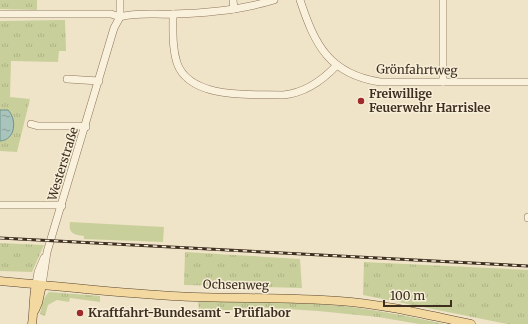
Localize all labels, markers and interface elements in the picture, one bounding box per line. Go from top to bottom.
street label: Grönfahrtweg [376,61,459,78]
place label: Freiwillige Feuerwehr Harrislee [369,86,491,115]
marker: Freiwillige Feuerwehr Harrislee [356,96,366,106]
street label: Westerstraße [44,125,81,203]
street label: Ochsenweg [203,276,270,293]
scale bar [384,282,451,308]
text: 100 m [390,288,425,303]
place label: Kraftfahrt-Bundesamt - Prüflabor [88,305,291,320]
marker: Kraftfahrt-Bundesamt - Prüflabor [75,308,85,318]

